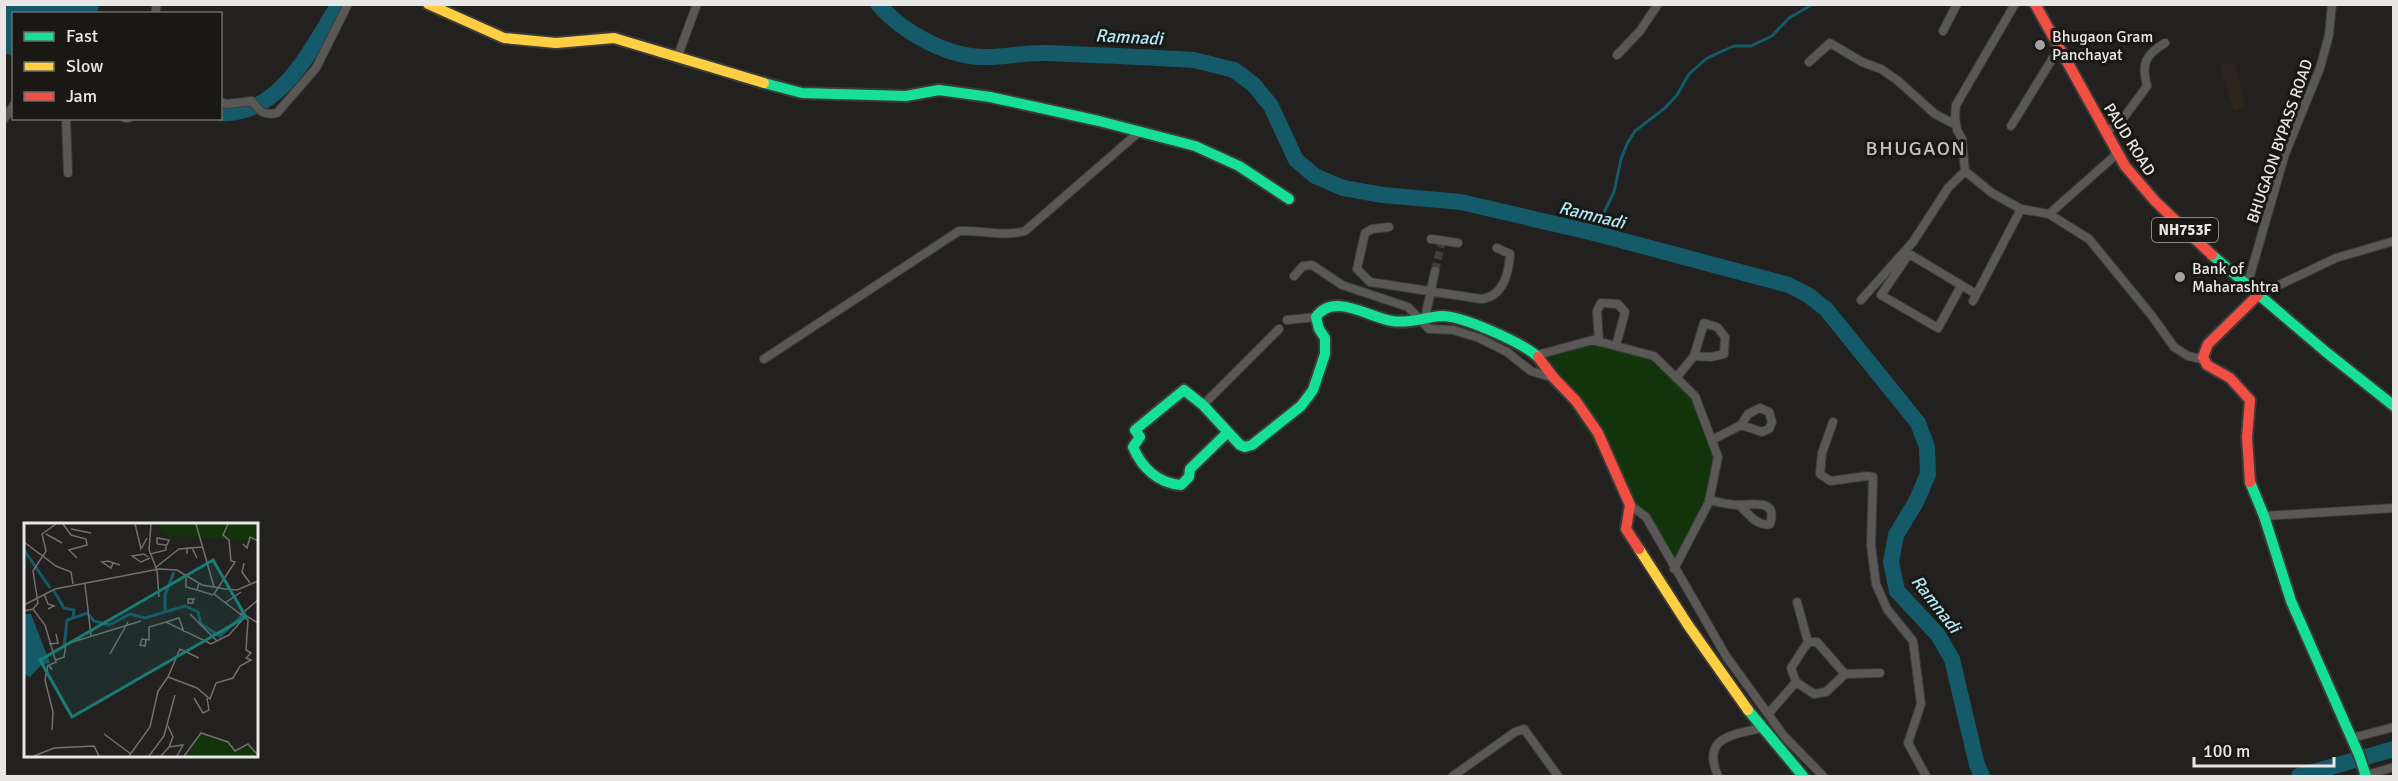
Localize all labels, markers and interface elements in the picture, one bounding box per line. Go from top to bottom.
legend [12,12,222,120]
water label: Ramnadi [1095,24,1165,50]
text: Fast [66,25,98,47]
place label: Bhugaon Gram Panchayat [2052,27,2153,65]
marker: Bhugaon Gram Panchayat [2033,38,2047,52]
text: Slow [66,55,103,77]
street label: BHUGAON BYPASS ROAD [2242,57,2317,226]
text: Jam [66,85,97,107]
street label: PAUD ROAD [2099,99,2159,180]
district label: BHUGAON [1866,136,1966,161]
water label: Ramnadi [1557,196,1629,234]
road number: NH753F [2152,218,2218,242]
place label: Bank of Maharashtra [2192,259,2279,297]
marker: Bank of Maharashtra [2173,270,2187,284]
inset map [24,523,258,757]
water label: Ramnadi [1907,571,1967,639]
scale bar [2194,730,2334,768]
text: 100 m [2203,740,2250,762]

